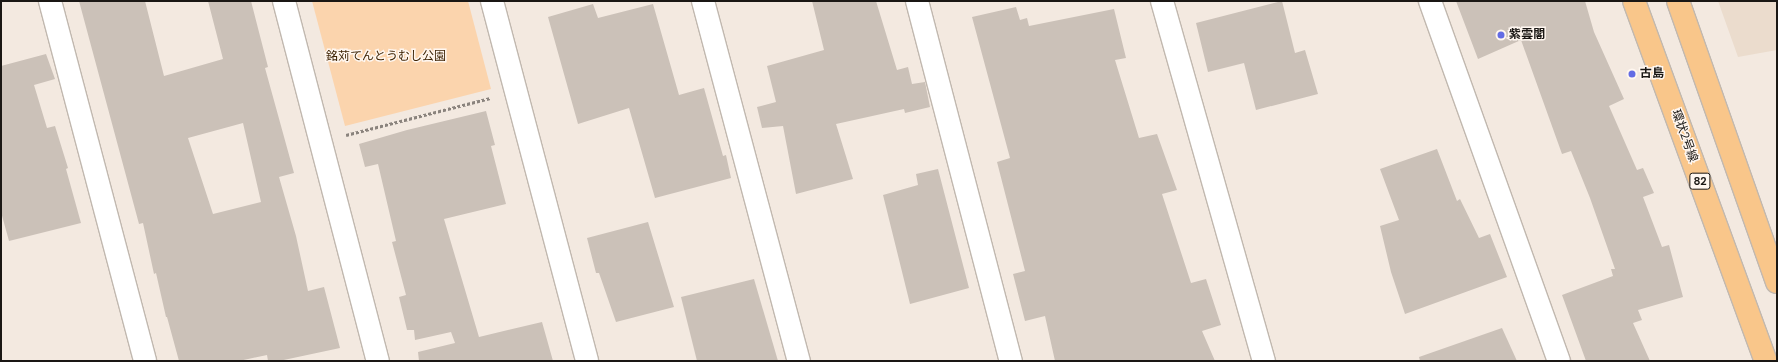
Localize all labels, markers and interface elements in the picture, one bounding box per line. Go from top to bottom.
place label: 紫雲閣 [1509,28,1545,42]
marker: 紫雲閣 [1496,30,1506,40]
park label: 銘苅てんとうむし公園 [326,50,446,64]
place label: 古島 [1640,67,1664,81]
marker: 古島 [1627,69,1637,79]
street label: 環状2号線 [1668,108,1700,164]
road number: 82 [1689,172,1711,190]

